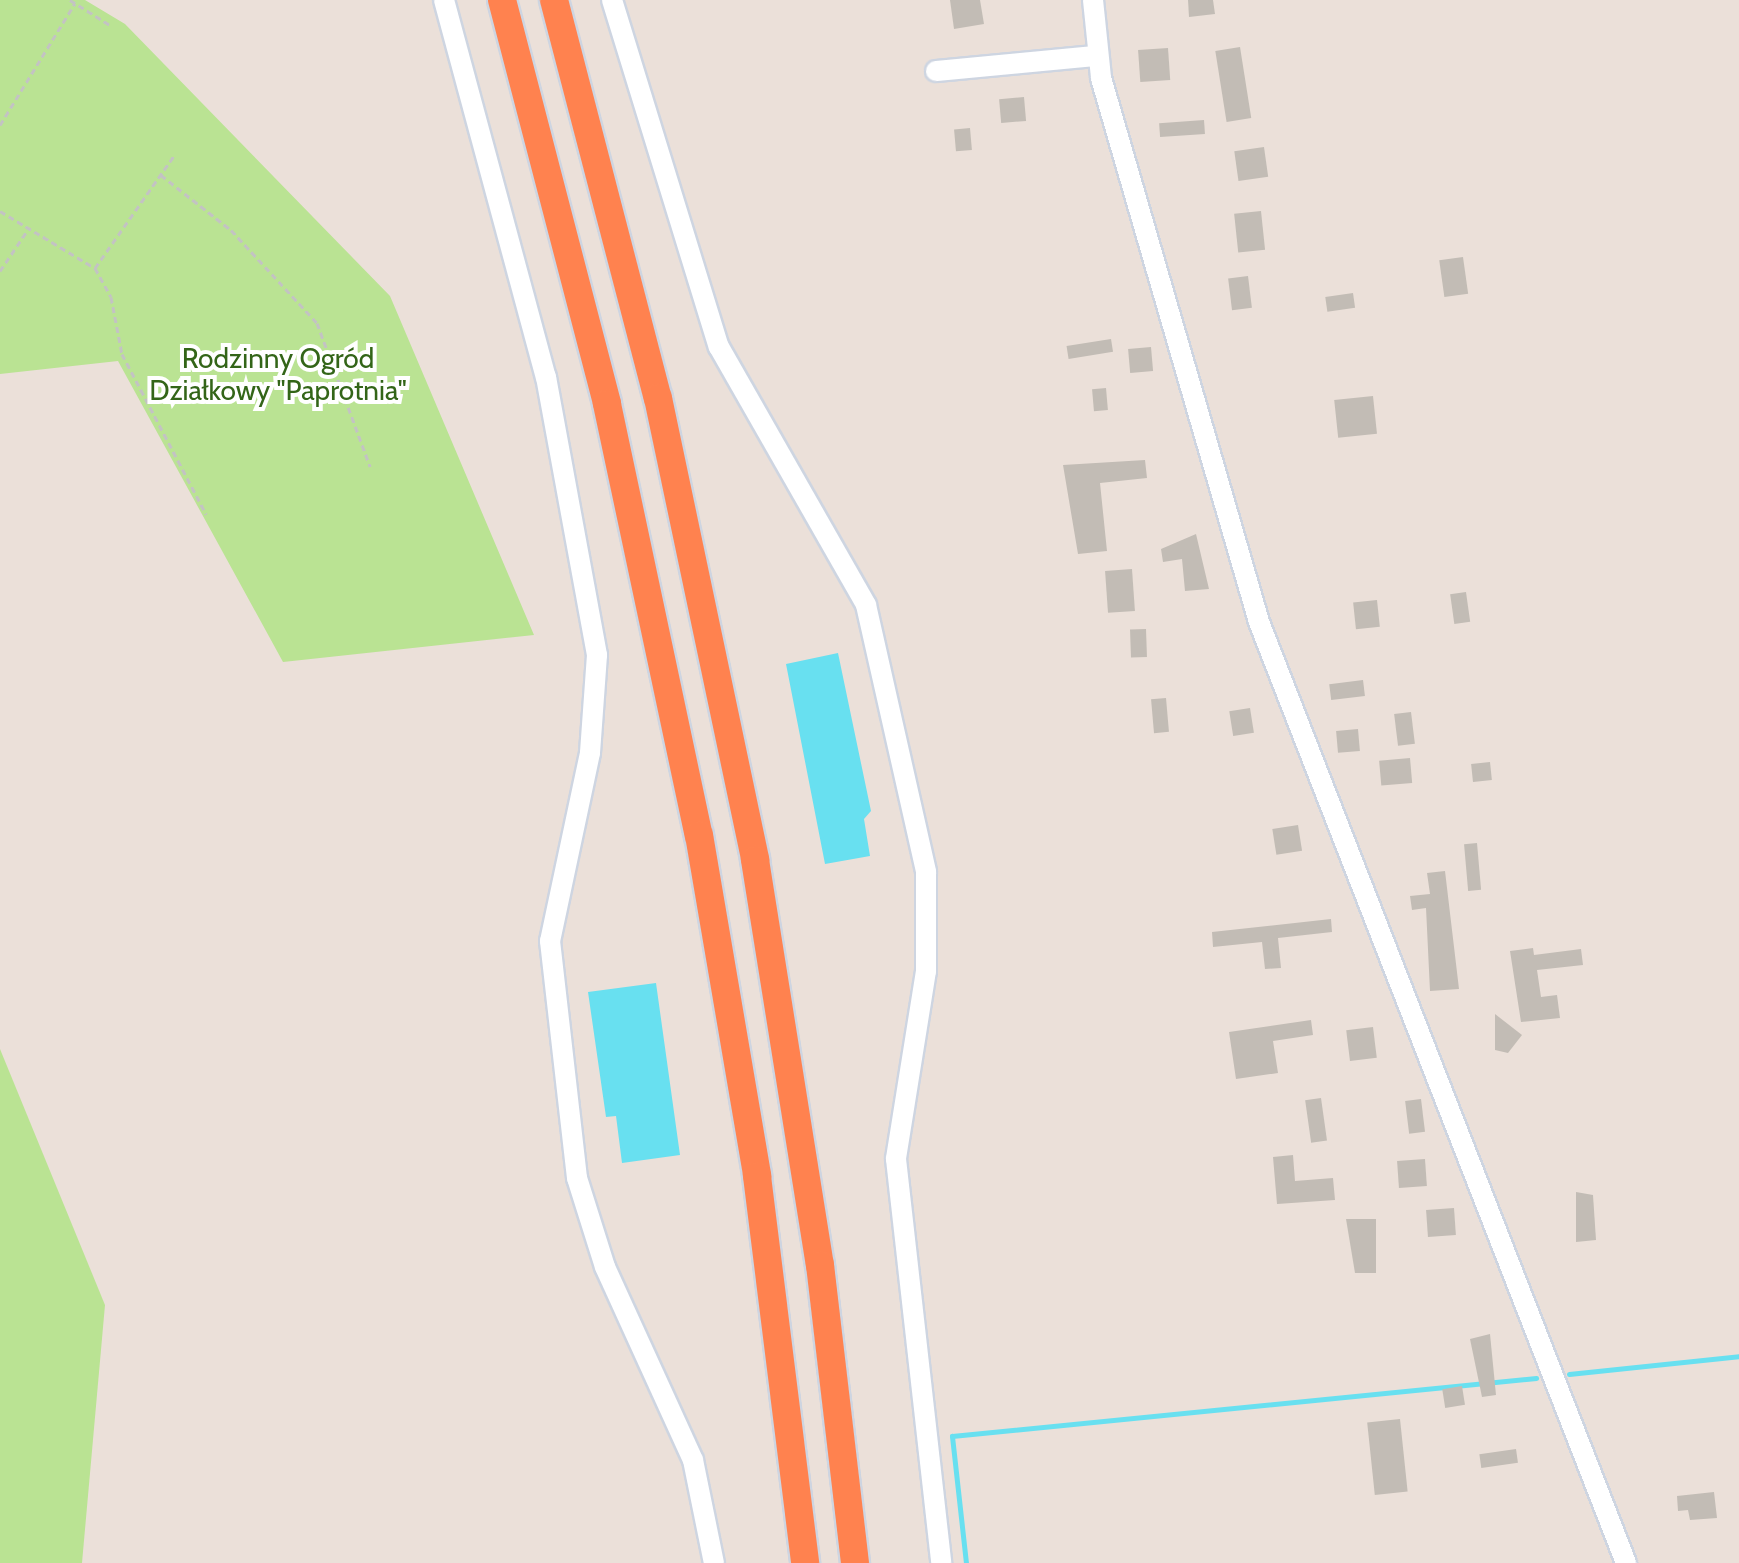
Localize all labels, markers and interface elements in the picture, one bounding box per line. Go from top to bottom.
park label: Rodzinny Ogród Działkowy "Paprotnia" [149,341,407,407]

